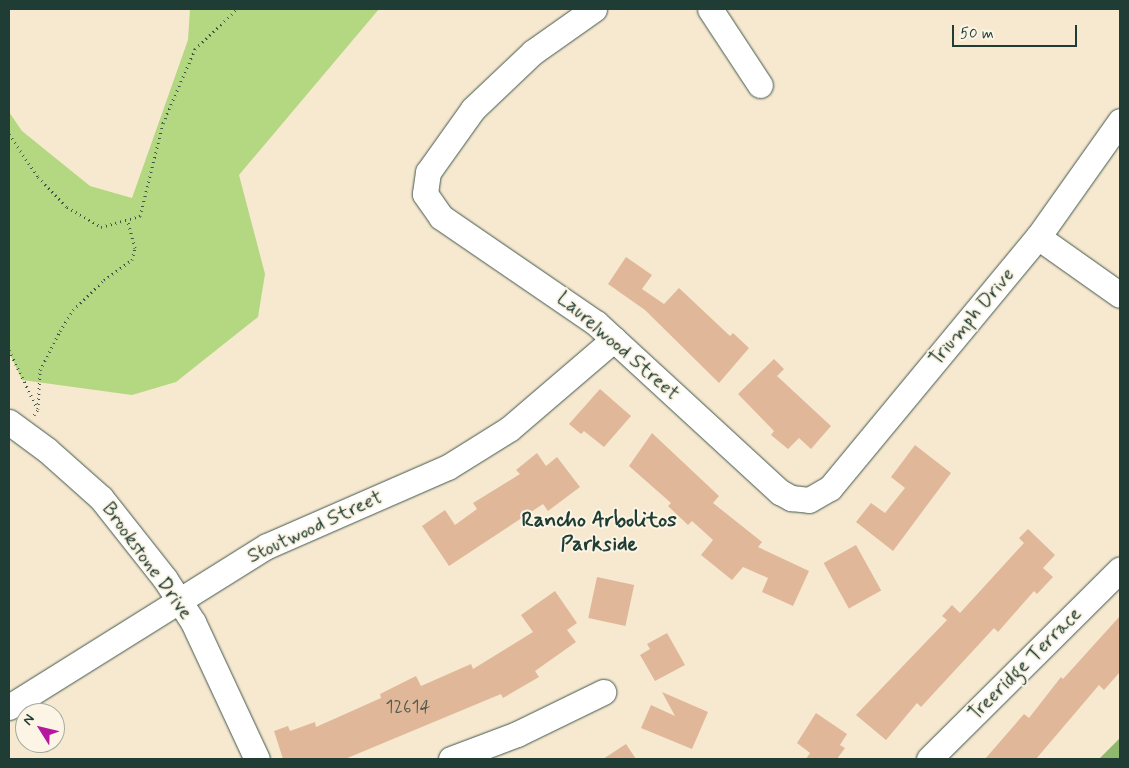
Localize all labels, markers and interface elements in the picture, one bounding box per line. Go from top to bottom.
scale bar [954,15,1079,47]
text: 50 m [960,24,994,44]
street label: Triumph Drive [925,264,1019,370]
street label: Laurelwood Street [552,287,684,405]
street label: Stoutwood Street [244,485,386,569]
street label: Brookstone Drive [97,498,197,624]
district label: Rancho Arbolitos Parkside [521,507,677,557]
street label: Treeridge Terrace [965,604,1085,724]
house number: 12614 [386,696,430,718]
north arrow [15,703,65,753]
text: N [19,711,39,729]

